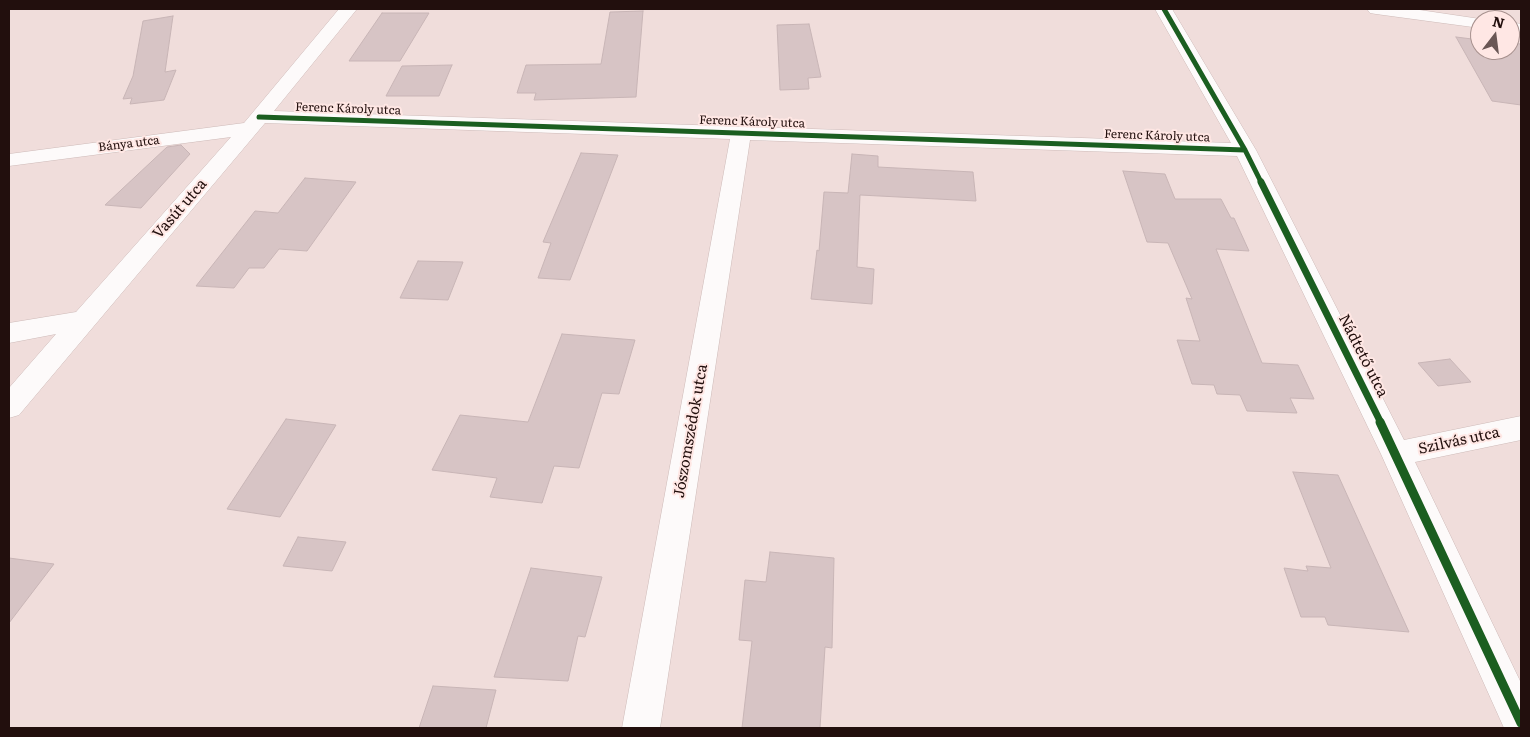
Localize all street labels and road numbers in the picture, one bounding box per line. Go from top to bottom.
street label: Ferenc Károly utca [295,100,401,118]
street label: Ferenc Károly utca [699,113,805,131]
street label: Ferenc Károly utca [1104,127,1210,145]
street label: Bánya utca [98,133,160,155]
street label: Vasút utca [149,175,211,243]
street label: Nádtető utca [1334,311,1392,401]
street label: Jószomszédok utca [670,363,712,499]
street label: Szilvás utca [1417,424,1501,458]

